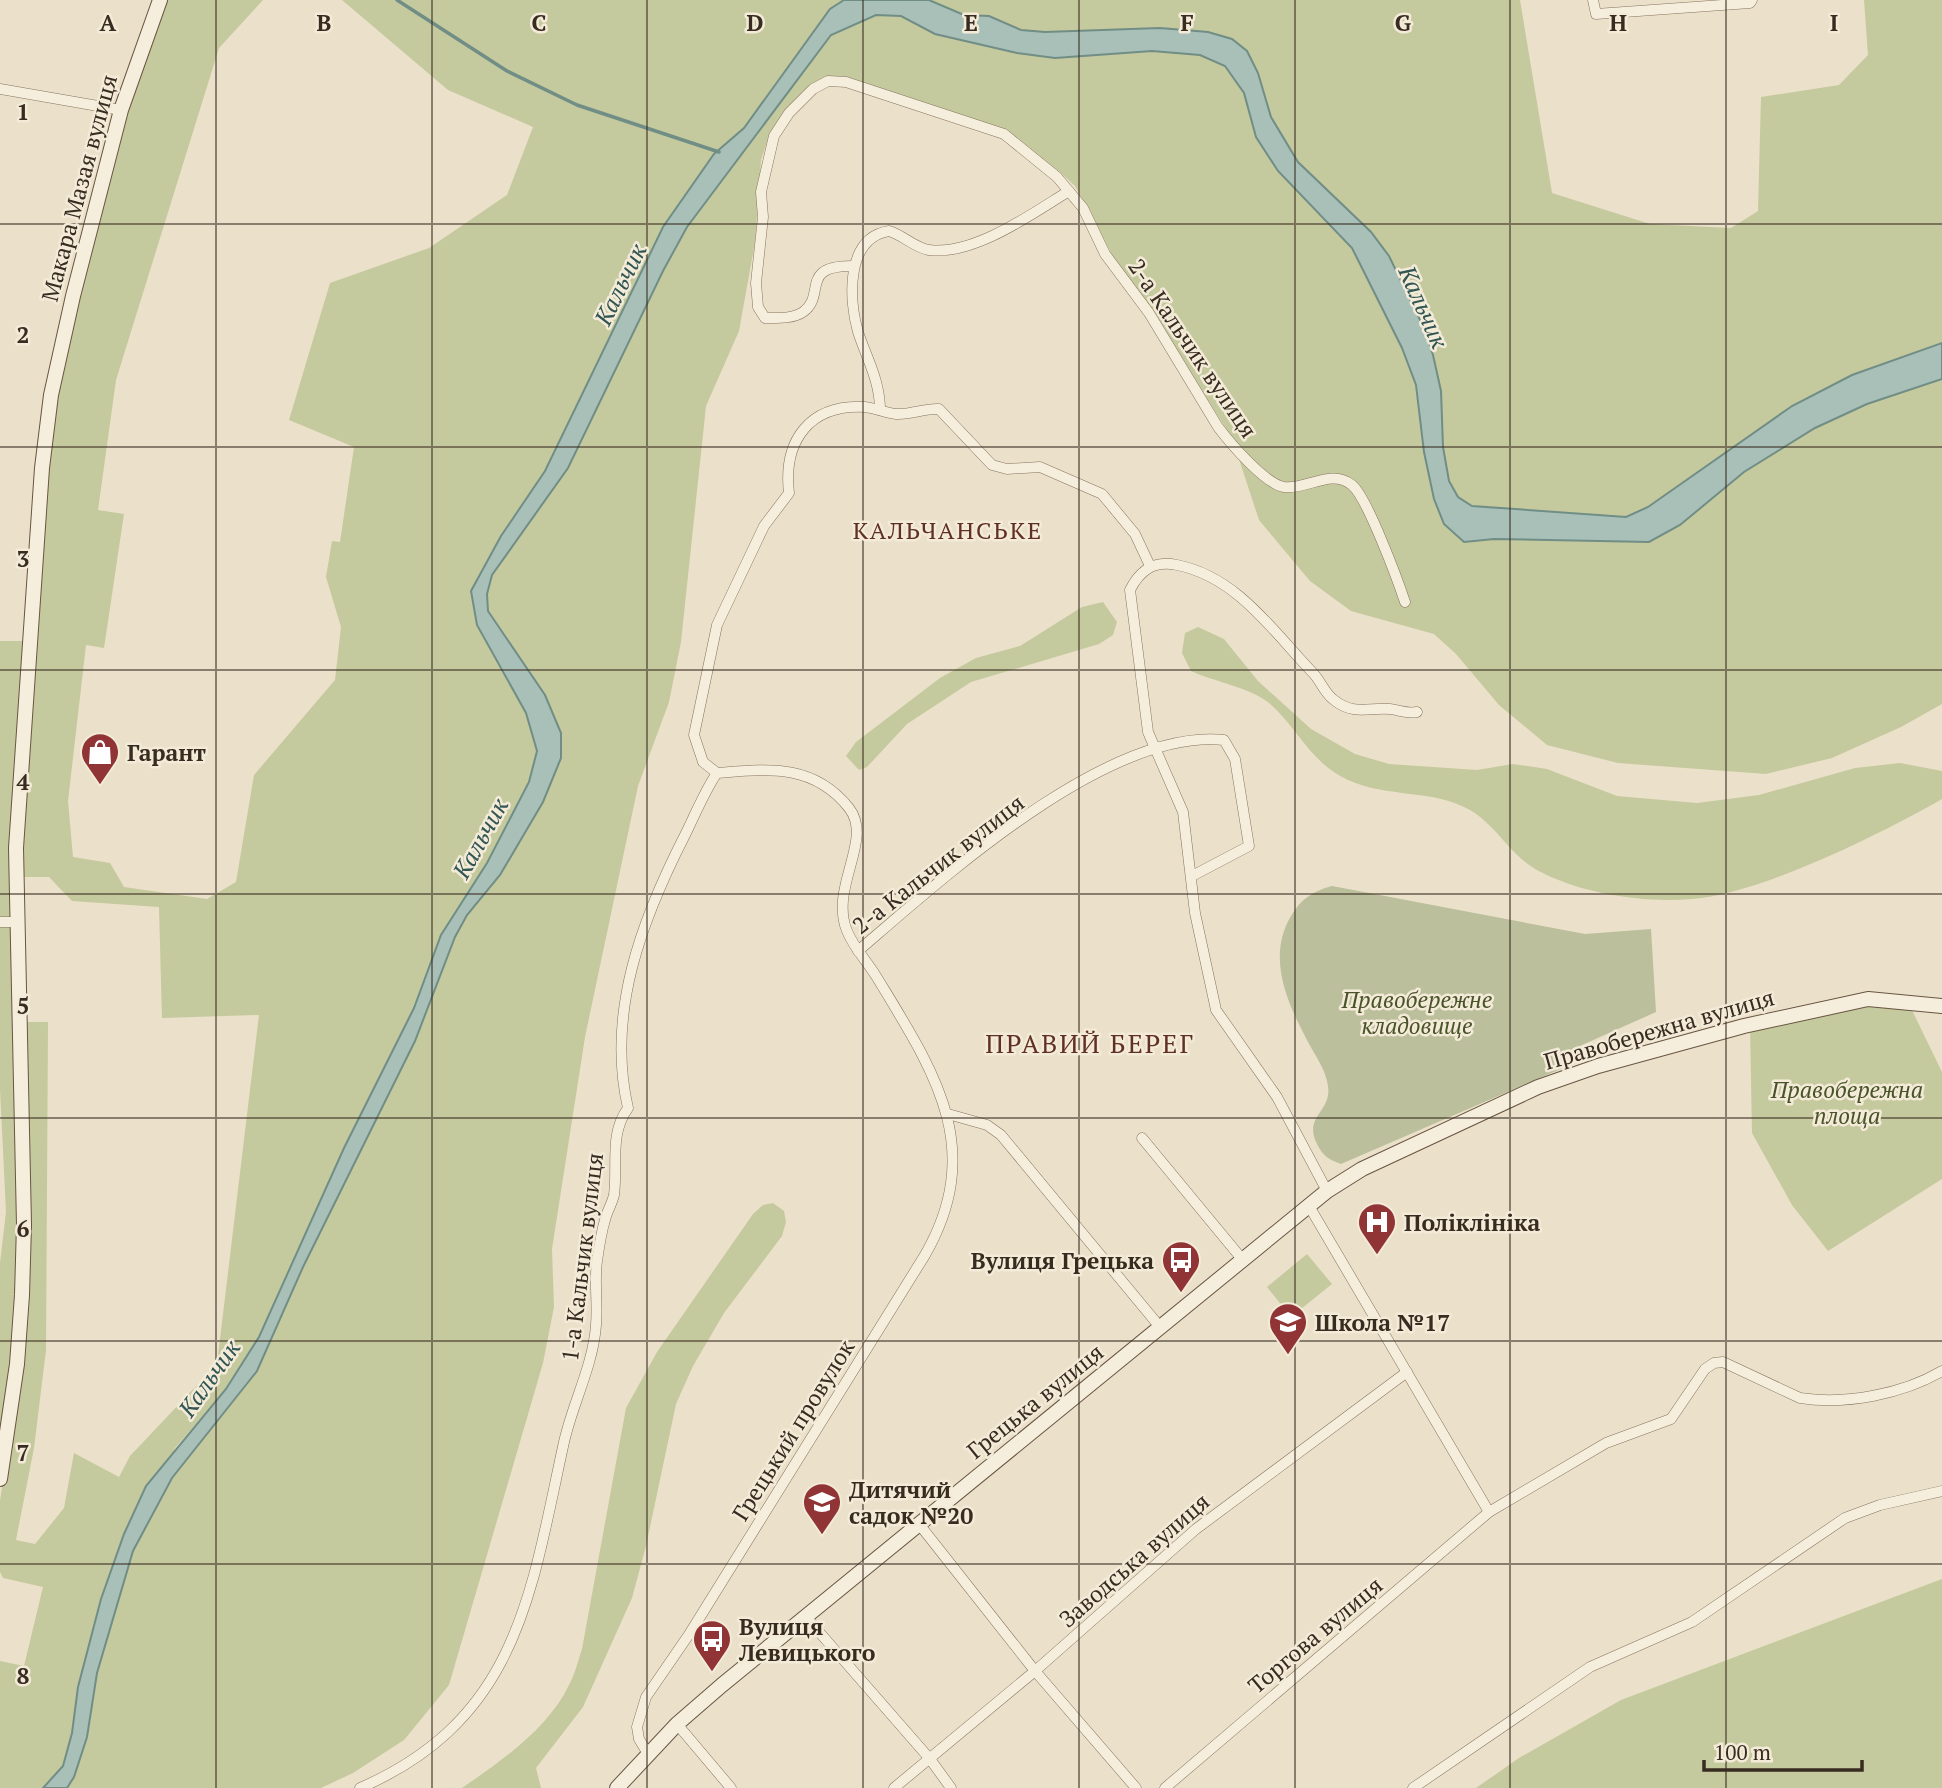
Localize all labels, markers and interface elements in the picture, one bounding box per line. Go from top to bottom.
text: A [100,7,117,38]
text: B [317,7,332,38]
text: C [532,7,547,38]
text: D [747,7,764,38]
text: E [964,7,978,38]
text: F [1180,7,1194,38]
text: G [1395,7,1412,38]
text: H [1609,7,1627,38]
text: I [1830,7,1838,38]
street label: Макара Мазая вулиця [34,71,124,305]
text: 1 [17,96,30,127]
water label: Кальчик [586,238,654,331]
street label: 2-а Кальчик вулиця [1121,252,1265,444]
water label: Кальчик [1391,260,1456,353]
text: 2 [17,319,30,350]
district label: КАЛЬЧАНСЬКЕ [853,514,1043,546]
text: 3 [17,543,30,574]
shop icon: Гарант [79,731,121,786]
place label: Гарант [127,737,207,768]
text: 4 [17,766,30,797]
street label: 2-а Кальчик вулиця [846,787,1030,941]
water label: Кальчик [444,792,515,885]
street label: Правобережна вулиця [1540,981,1778,1077]
park label: Правобережне кладовище [1341,984,1492,1041]
text: 5 [17,990,30,1021]
district label: ПРАВИЙ БЕРЕГ [985,1026,1195,1060]
park label: Правобережна площа [1770,1074,1923,1131]
street label: 1-а Кальчик вулиця [554,1151,610,1363]
hospital icon: Поліклініка [1356,1201,1398,1256]
place label: Поліклініка [1404,1207,1540,1238]
text: 6 [17,1213,30,1244]
bus stop icon: Вулиця Грецька [1160,1239,1202,1294]
place label: Вулиця Грецька [971,1245,1154,1276]
school or university icon: Школа №17 [1267,1301,1309,1356]
place label: Школа №17 [1315,1307,1450,1338]
water label: Кальчик [170,1333,247,1424]
street label: Грецький провулок [725,1333,862,1527]
street label: Грецька вулиця [960,1336,1110,1466]
text: 7 [17,1437,30,1468]
place label: Дитячий садок №20 [849,1474,973,1531]
school or university icon: Дитячий садок №20 [801,1481,843,1536]
street label: Заводська вулиця [1052,1486,1216,1634]
street label: Торгова вулиця [1241,1570,1389,1700]
place label: Вулиця Левицького [738,1611,875,1668]
bus stop icon: Вулиця Левицького [691,1618,733,1673]
text: 8 [17,1660,30,1691]
scale bar [1704,1728,1862,1772]
text: 100 m [1714,1738,1771,1766]

